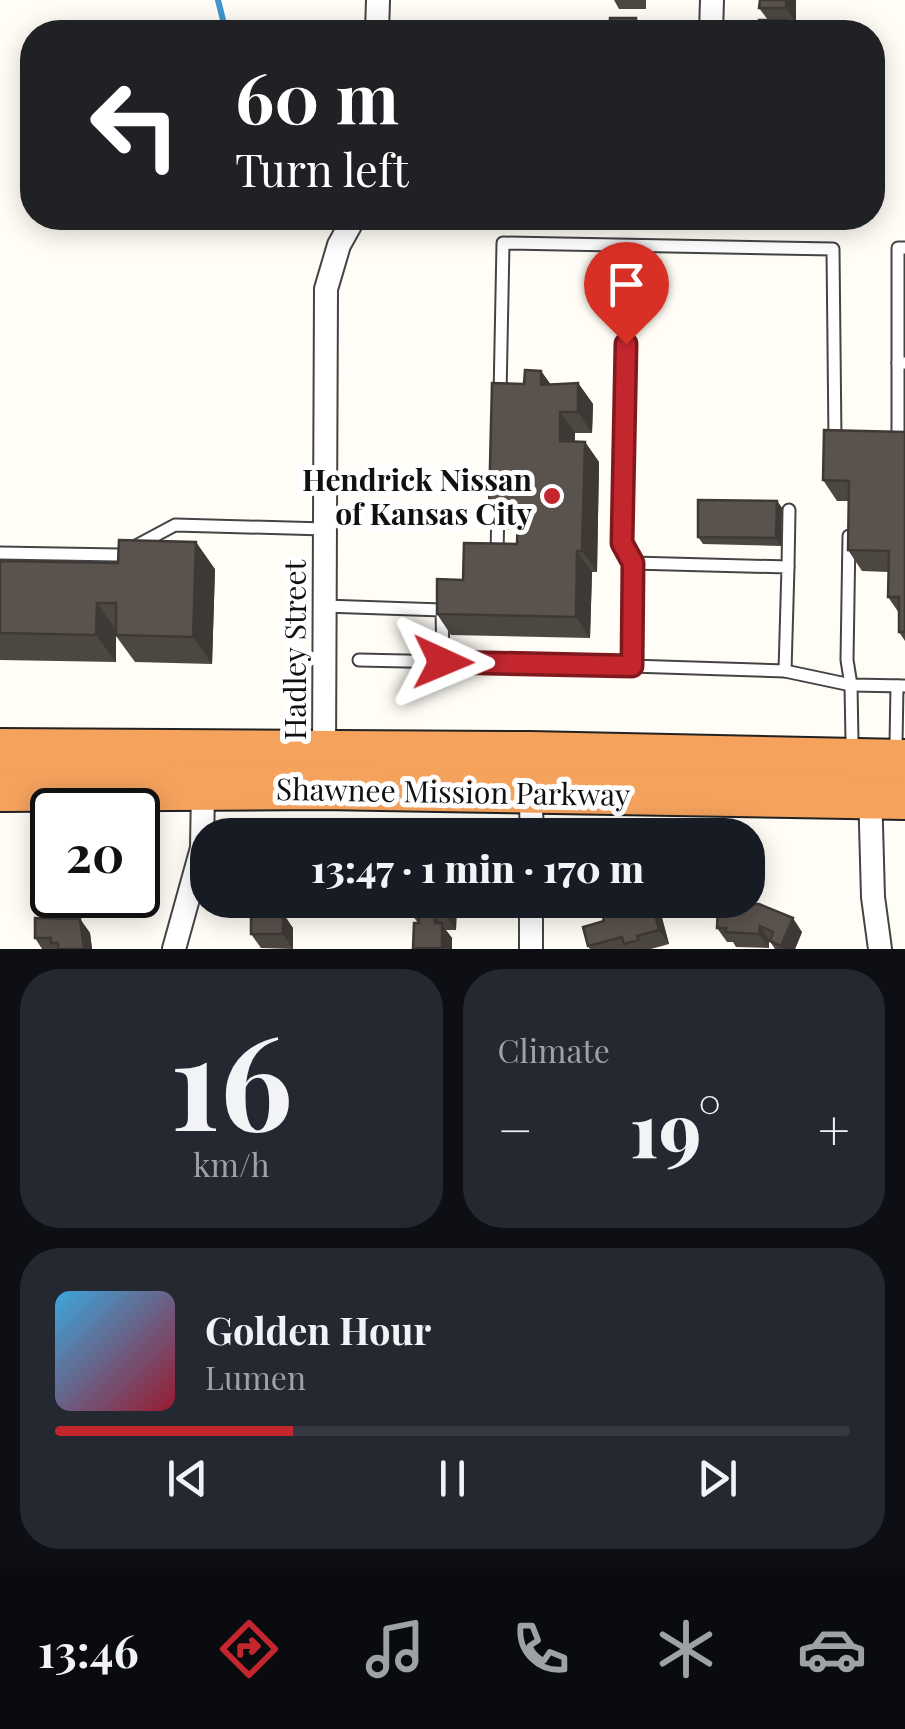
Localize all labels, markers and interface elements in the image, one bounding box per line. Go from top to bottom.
text: 60 m [235,48,399,142]
icon: left [70,60,200,190]
text: Turn left [235,138,409,198]
pin [584,242,669,345]
icon: arrive [599,257,654,312]
place label: Hendrick Nissan of Kansas City [302,459,533,533]
marker: Hendrick Nissan of Kansas City [541,485,563,507]
street label: Hadley Street [274,559,314,740]
position arrow [391,610,495,714]
street label: Shawnee Mission Parkway [276,768,630,814]
speed limit sign: 20 [30,788,160,918]
text: 13:47 · 1 min · 170 m [311,842,644,893]
text: 16 [170,990,293,1164]
text: Climate [498,1028,610,1071]
text: 19° [630,1077,721,1177]
text: − [498,1091,533,1165]
text: + [818,1091,850,1165]
text: km/h [193,1142,270,1185]
text: Golden Hour [205,1304,431,1355]
text: Lumen [205,1355,306,1398]
icon: previous [160,1451,215,1506]
icon: pause [425,1451,480,1506]
icon: next [690,1451,745,1506]
icon: directions [214,1614,284,1684]
icon: music [360,1614,430,1684]
icon: phone [506,1614,576,1684]
icon: climate [651,1614,721,1684]
icon: car [797,1614,867,1684]
text: 13:46 [38,1619,139,1679]

